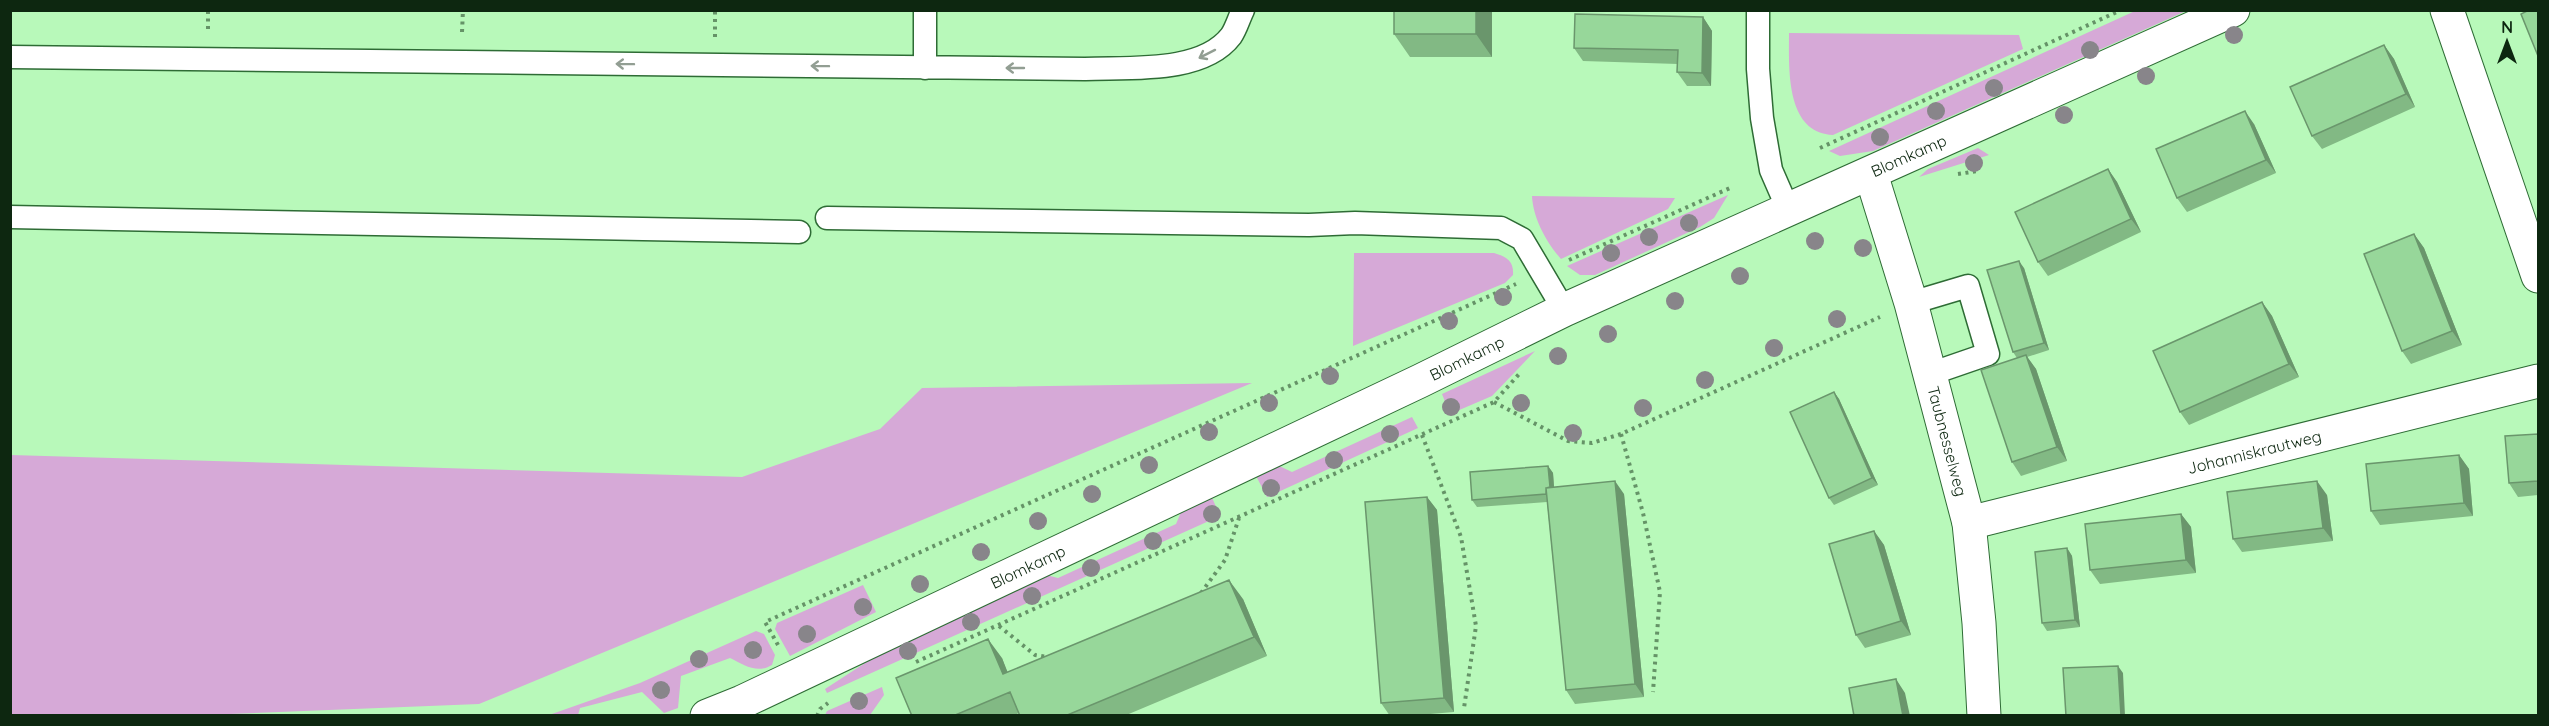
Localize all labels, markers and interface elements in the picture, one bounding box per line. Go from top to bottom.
north arrow [2477,12,2537,72]
text: N [2501,17,2513,37]
one-way arrow [1199,48,1216,60]
one-way arrow [615,58,635,70]
one-way arrow [810,60,830,72]
one-way arrow [1005,62,1025,74]
street label: Blomkamp [1868,130,1949,181]
street label: Blomkamp [1426,331,1507,385]
street label: Taubnesselweg [1923,384,1972,499]
street label: Johanniskrautweg [2185,425,2323,478]
street label: Blomkamp [987,540,1069,593]

